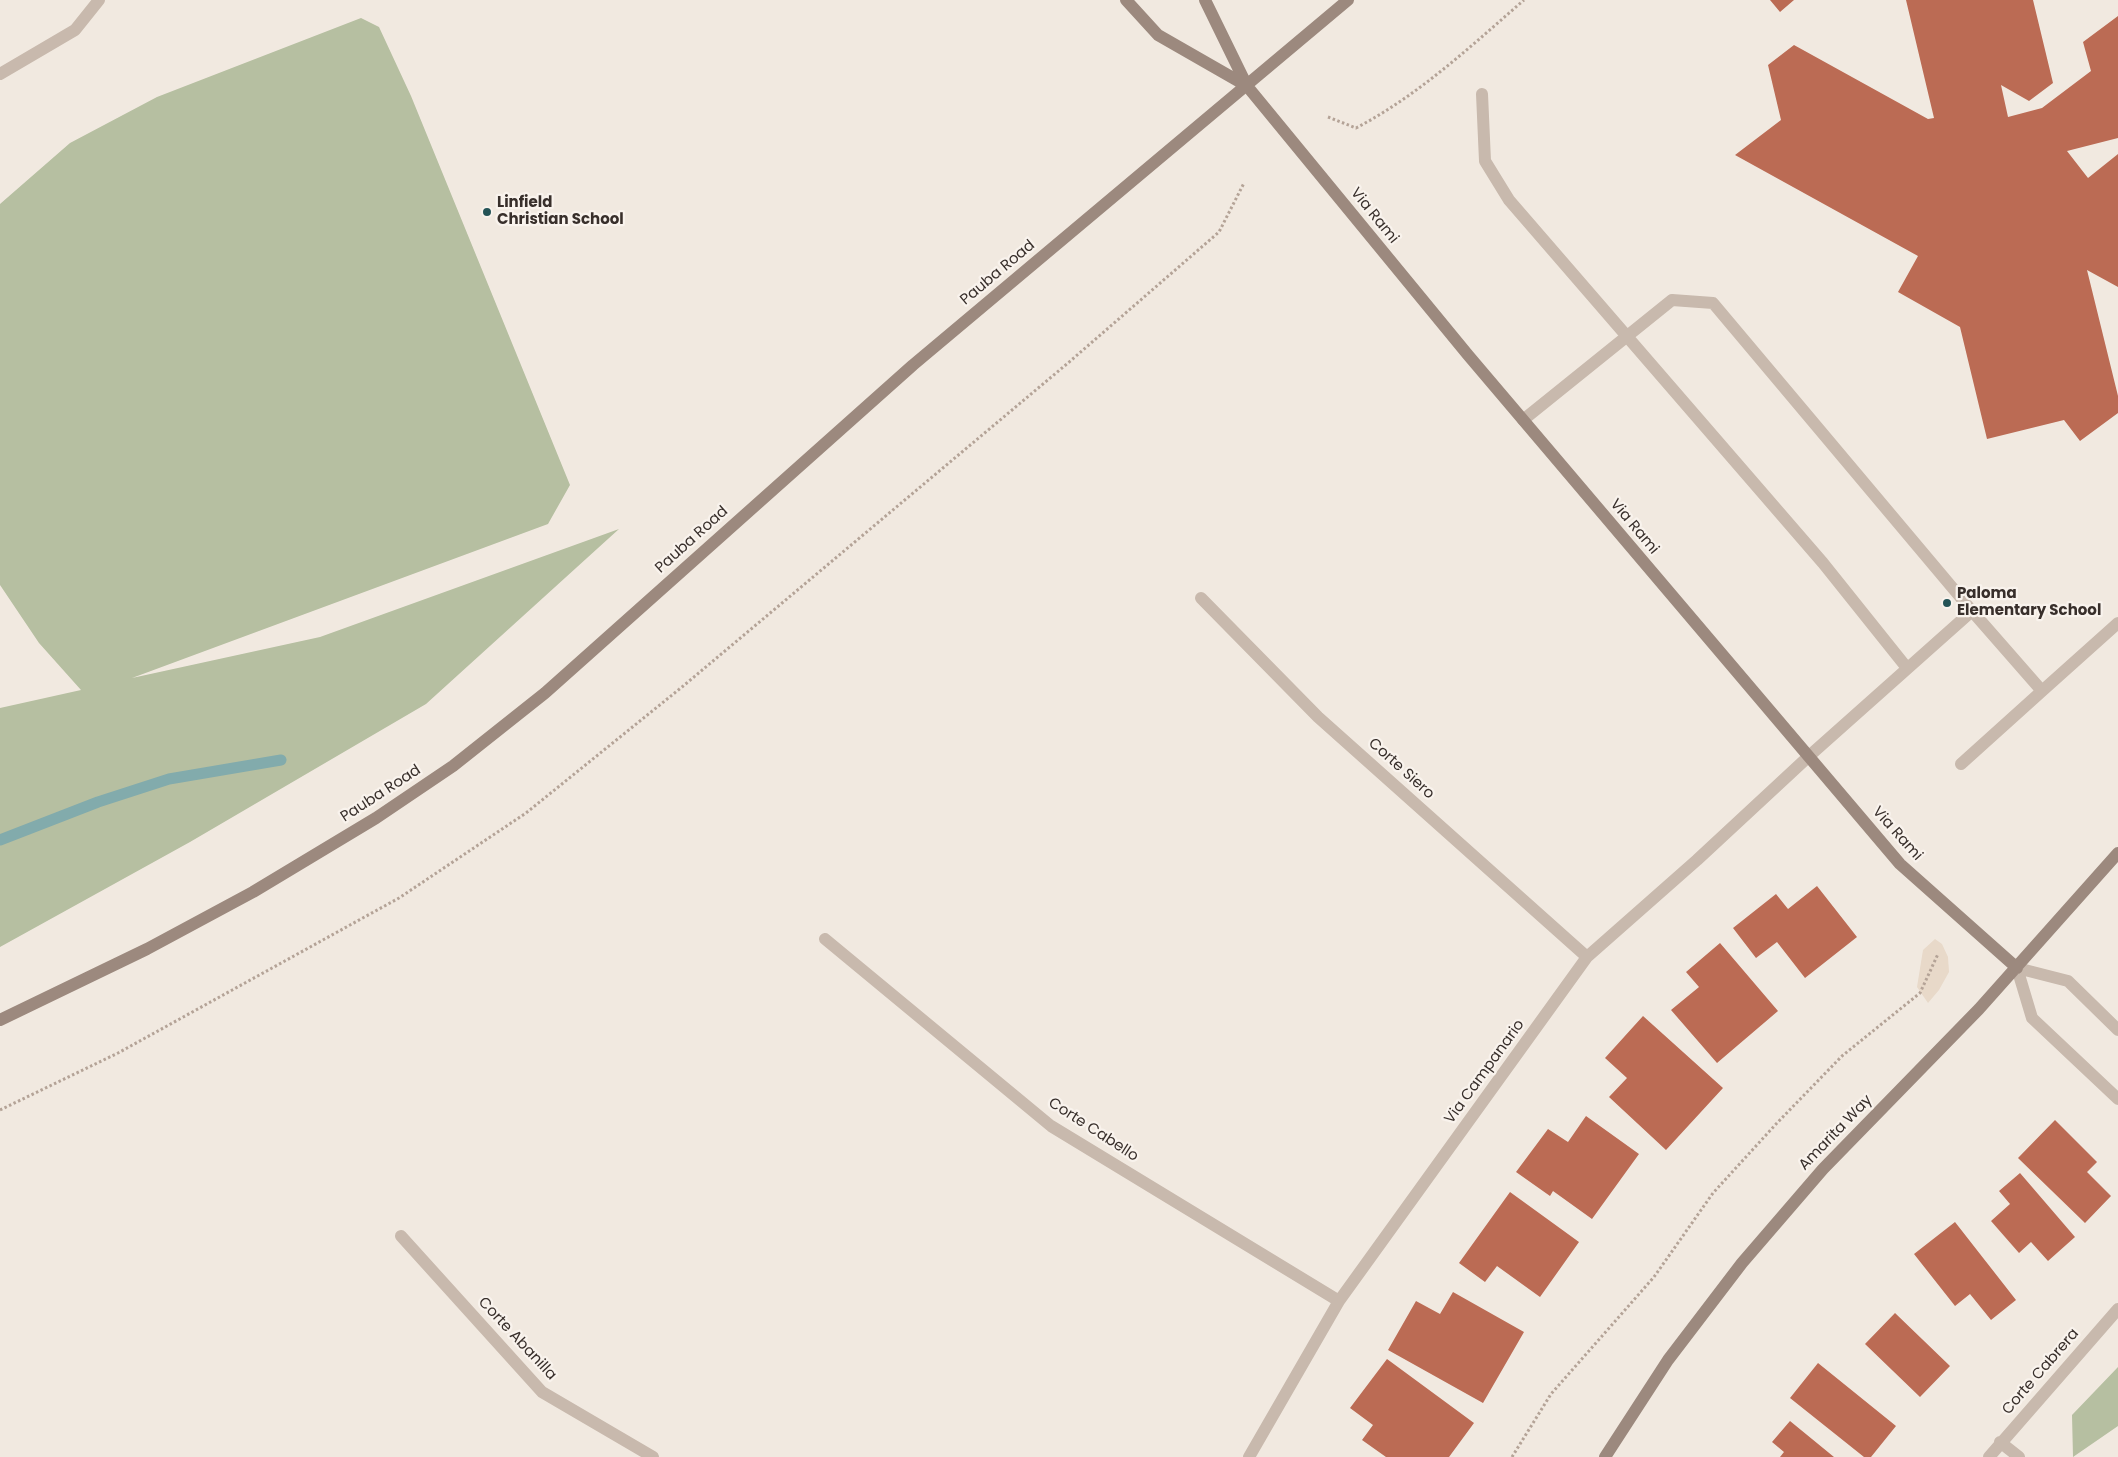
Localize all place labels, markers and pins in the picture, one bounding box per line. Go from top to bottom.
place label: Linfield Christian School [497,194,624,229]
marker: Linfield Christian School [481,206,493,218]
place label: Paloma Elementary School [1957,585,2101,620]
marker: Paloma Elementary School [1941,597,1953,609]

